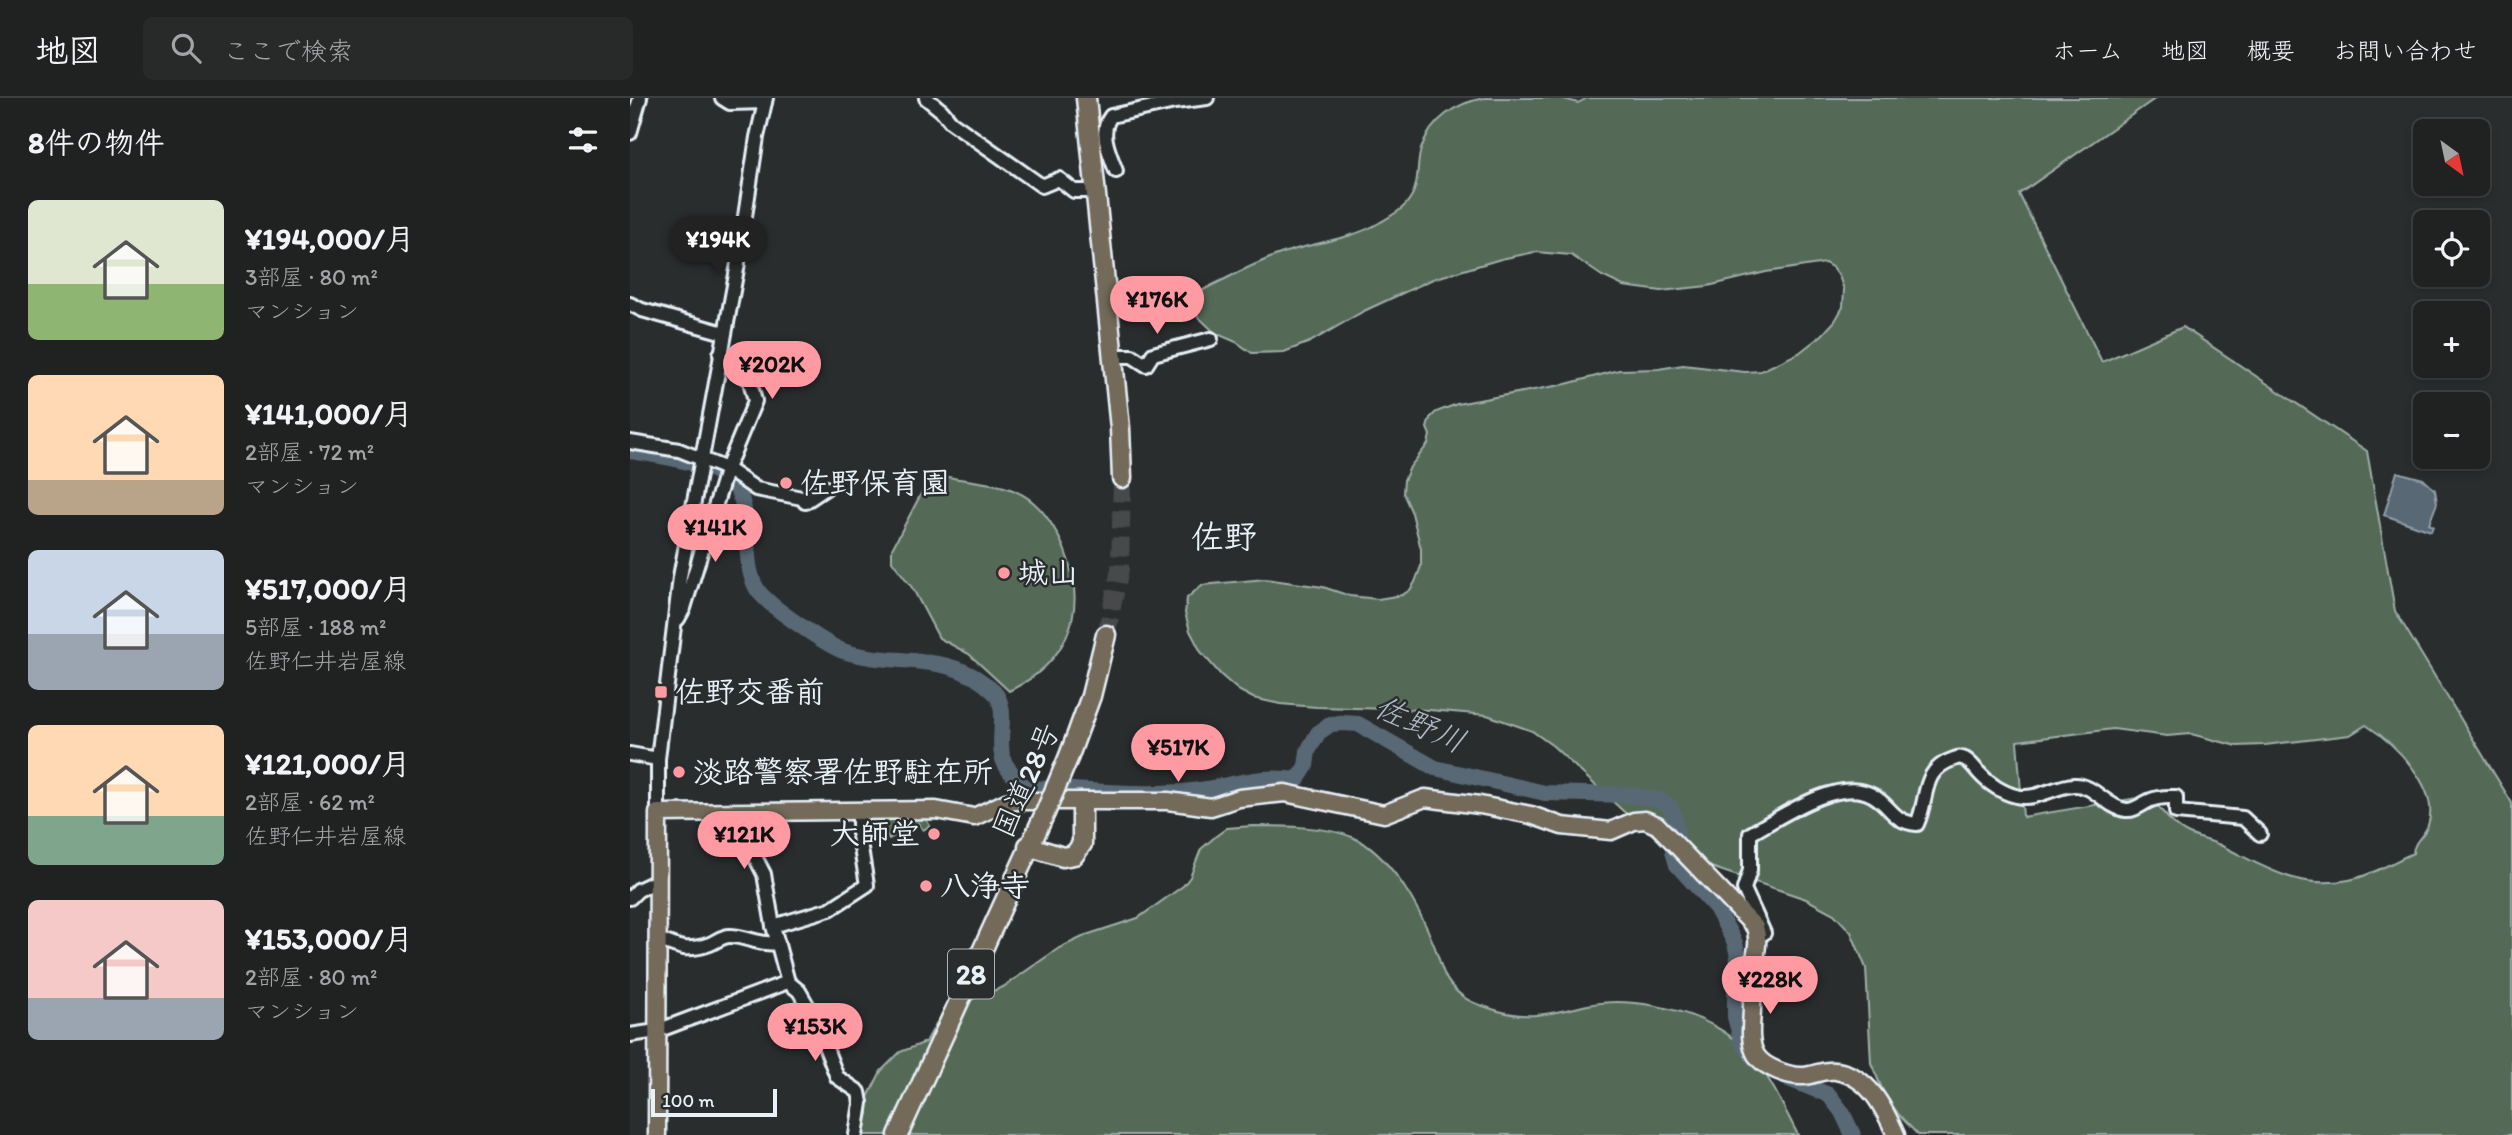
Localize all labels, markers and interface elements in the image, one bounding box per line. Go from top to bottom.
search box [143,17,633,80]
icon: search [167,29,205,67]
text: 地図 [35,31,101,70]
text: ここで検索 [223,35,353,67]
text: ホーム [2052,36,2123,65]
text: 地図 [2161,36,2209,65]
text: 概要 [2247,36,2295,65]
text: お問い合わせ [2333,36,2477,65]
north arrow [2413,119,2490,196]
map controls [2413,119,2490,469]
icon: filters [564,121,602,159]
text: 8件の物件 [28,124,164,161]
button: locate [2413,210,2490,287]
pin: ¥194K [669,216,767,276]
text: ¥194,000/月 [245,220,415,257]
text: ¥194K [686,225,750,253]
icon: home [84,228,168,312]
text: 3部屋 · 80 m² [245,263,378,291]
pin: ¥176K [1108,276,1206,336]
text: ¥176K [1126,285,1188,313]
text: マンション [245,297,359,325]
button: + [2413,301,2490,378]
pin: ¥202K [723,342,821,401]
text: ¥202K [739,350,805,378]
button: − [2413,392,2490,469]
text: ¥141,000/月 [245,395,413,432]
icon: home [84,403,168,487]
text: 2部屋 · 72 m² [245,438,374,466]
place label: 佐野保育園 [800,464,950,501]
text: マンション [245,472,359,500]
marker: 佐野保育園 [778,475,794,491]
pin: ¥141K [666,504,764,564]
text: ¥141K [684,513,746,541]
district label: 佐野 [1191,517,1257,556]
place label: 城山 [1018,554,1078,591]
marker: 城山 [996,565,1012,581]
text: ¥517,000/月 [245,570,412,607]
icon: home [84,578,168,662]
text: 5部屋 · 188 m² [245,613,387,641]
text: 佐野仁井岩屋線 [245,647,406,675]
place label: 佐野交番前 [675,673,825,710]
marker: 佐野交番前 [653,684,669,700]
water label: 佐野川 [1368,687,1472,761]
street label: 国道28号 [984,716,1067,843]
pin: ¥517K [1129,724,1227,784]
text: ¥517K [1147,733,1209,761]
text: ¥121,000/月 [245,745,411,782]
icon: home [84,753,168,837]
place label: 淡路警察署佐野駐在所 [693,753,993,790]
marker: 淡路警察署佐野駐在所 [671,764,687,780]
text: 2部屋 · 62 m² [245,788,375,816]
pin: ¥121K [695,812,793,871]
place label: 大師堂 [830,815,920,852]
text: ¥121K [713,820,775,848]
text: 佐野仁井岩屋線 [245,822,406,850]
marker: 大師堂 [926,826,942,842]
place label: 八浄寺 [940,867,1030,904]
marker: 八浄寺 [918,878,934,894]
text: ¥153,000/月 [245,920,413,957]
icon: home [84,928,168,1012]
road number: 28 [948,950,994,998]
pin: ¥228K [1721,956,1819,1016]
text: 2部屋 · 80 m² [245,963,377,991]
text: ¥228K [1738,965,1802,993]
text: マンション [245,997,359,1025]
pin: ¥153K [766,1004,864,1063]
text: ¥153K [784,1012,846,1040]
scale bar [651,1086,777,1118]
text: 100 m [662,1089,714,1112]

